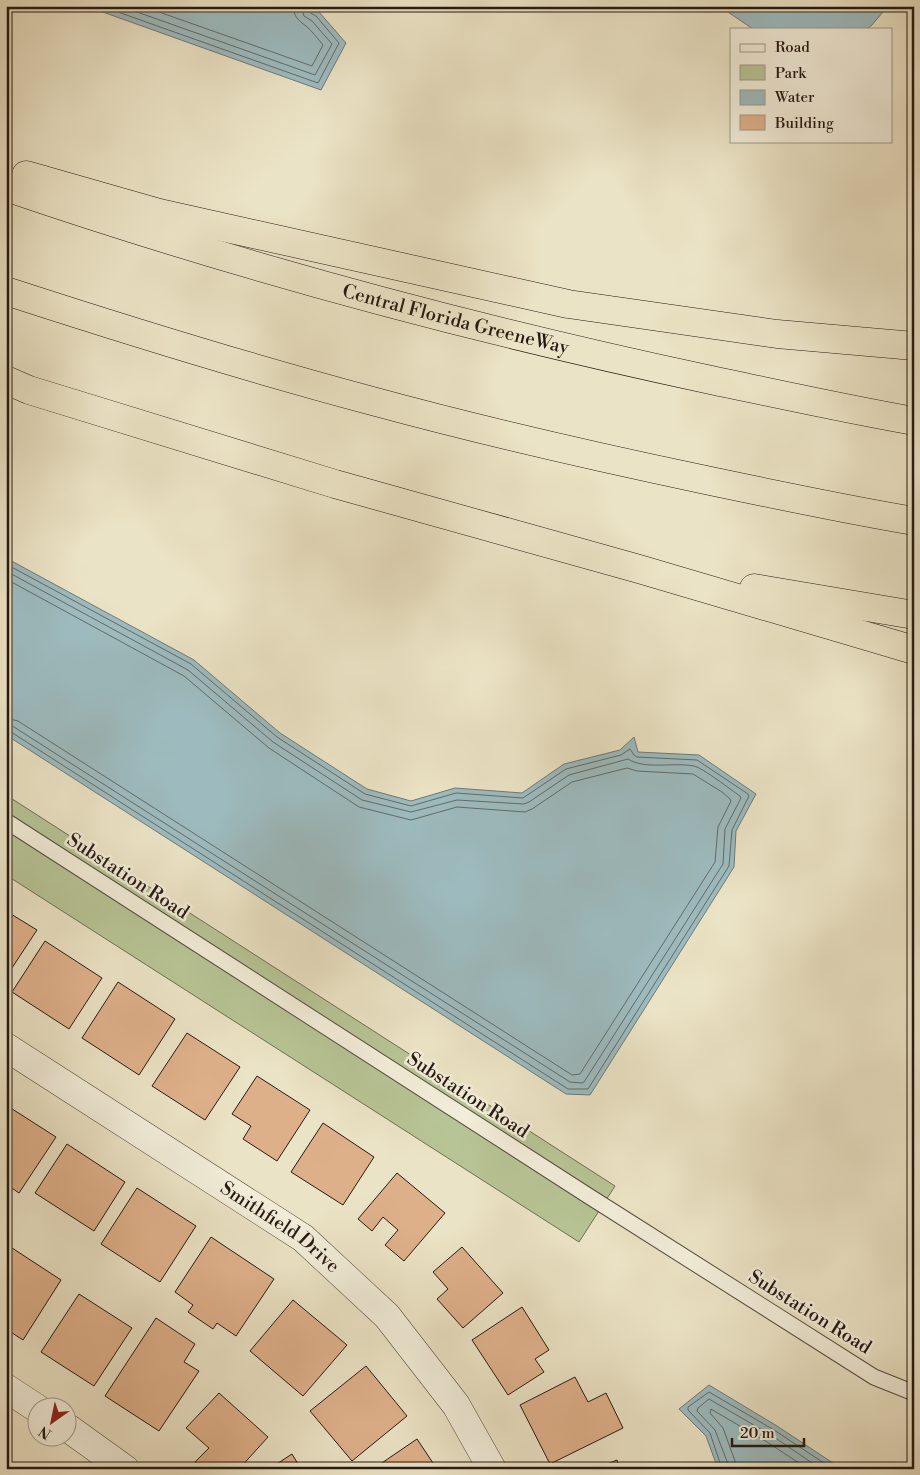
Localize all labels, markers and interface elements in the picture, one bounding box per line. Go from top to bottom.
legend [730,28,892,142]
text: Road [775,38,810,57]
text: Park [775,64,807,83]
text: Water [774,88,815,107]
text: Building [774,114,834,133]
street label: Central Florida GreeneWay [340,279,572,360]
street label: Substation Road [62,828,194,924]
street label: Substation Road [402,1047,534,1143]
street label: Smithfield Drive [216,1176,345,1278]
street label: Substation Road [744,1265,876,1360]
north arrow [28,1398,78,1448]
scale bar [732,1415,805,1447]
text: N [36,1421,55,1443]
text: 20 m [740,1424,775,1443]

